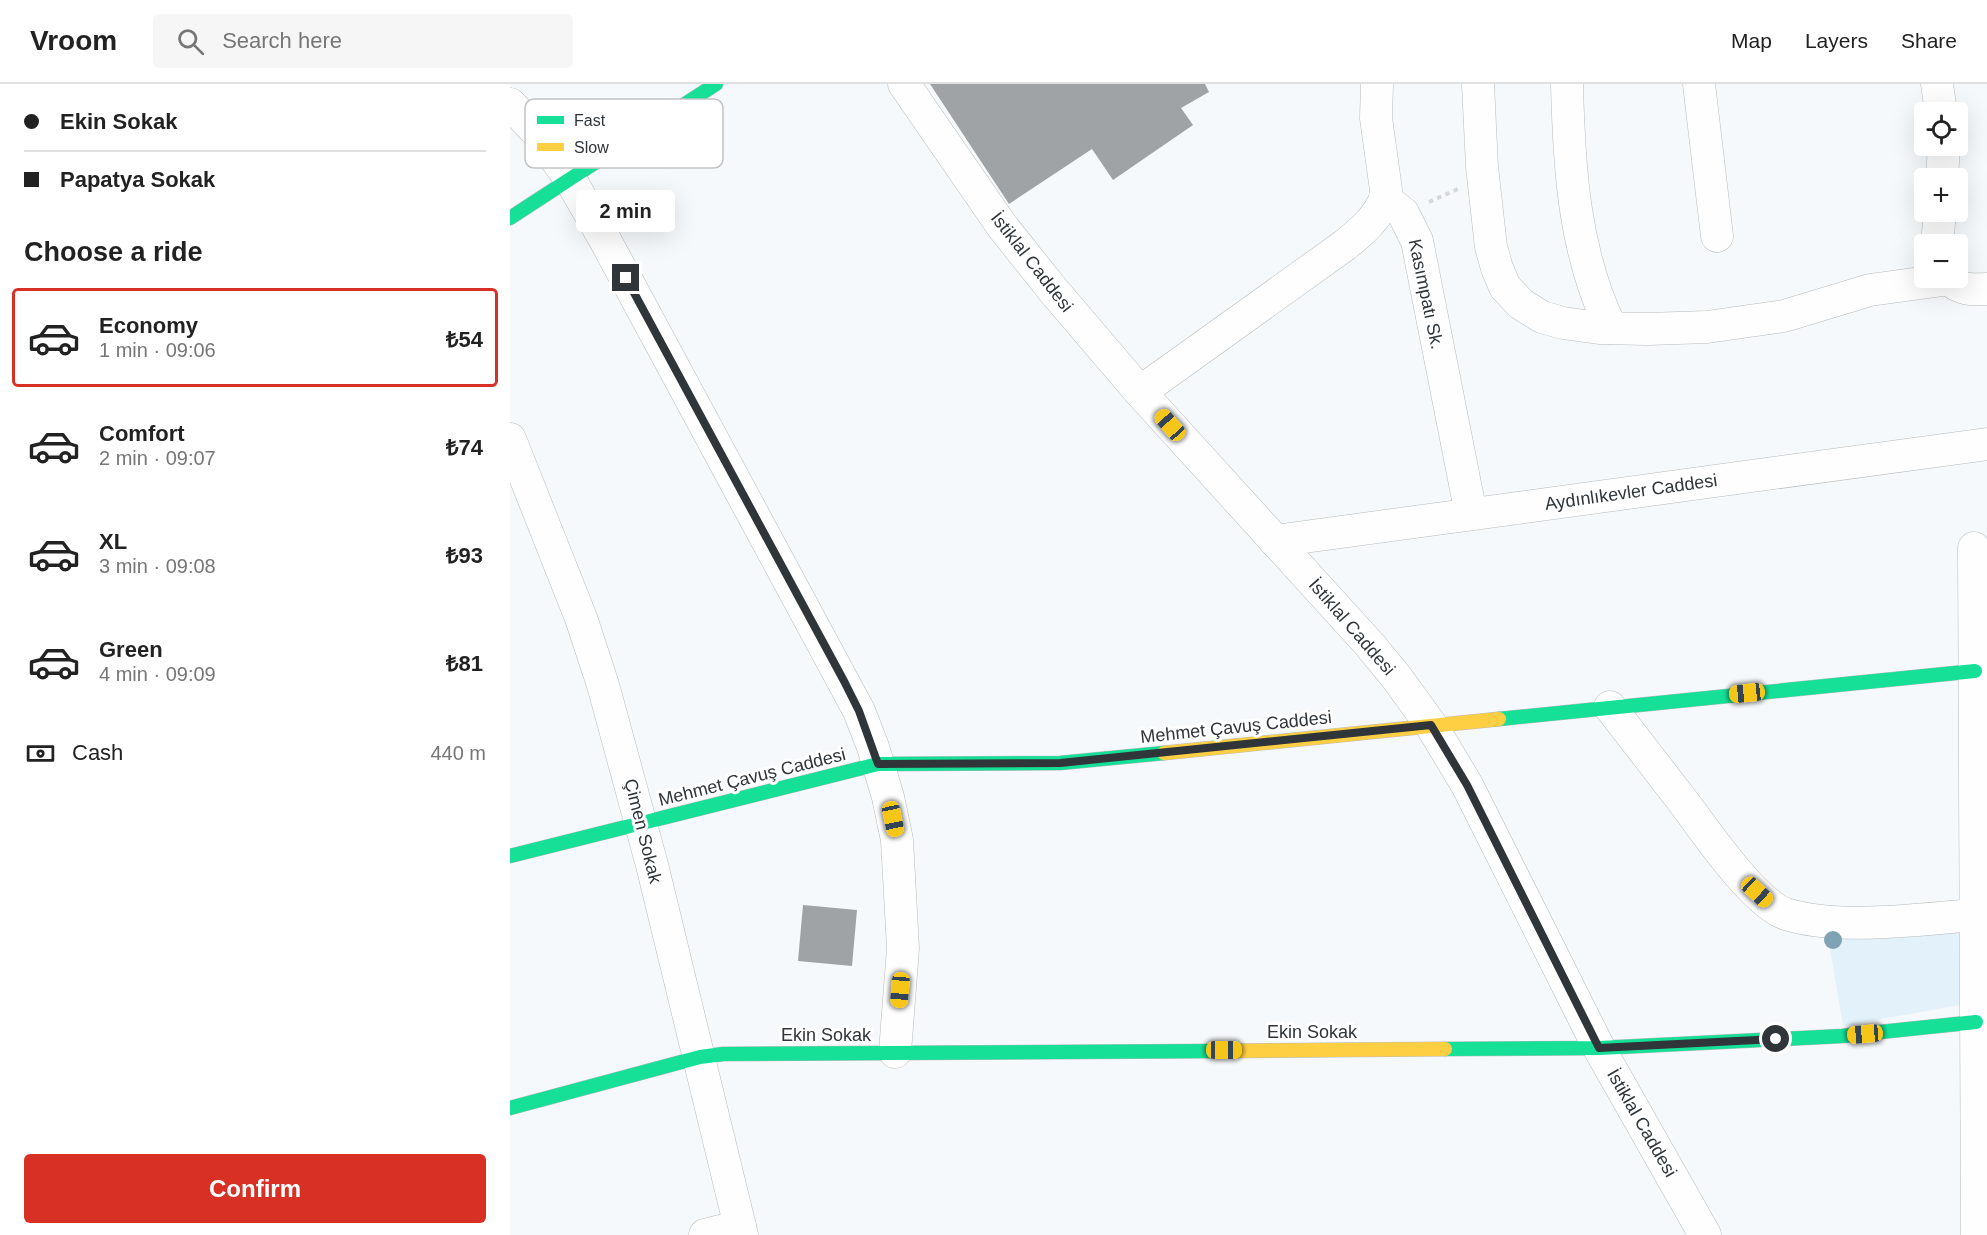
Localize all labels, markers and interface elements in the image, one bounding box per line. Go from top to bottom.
search box [153,14,573,68]
text: Vroom [30,25,117,56]
icon: search [174,25,207,58]
text: Search here [222,28,342,53]
text: Map [1731,29,1772,52]
text: Layers [1805,29,1868,52]
text: Share [1901,29,1957,52]
legend [525,99,723,168]
map controls [1914,102,1968,288]
button: locate [1914,102,1968,156]
text: Ekin Sokak [60,109,177,134]
text: Fast [574,112,606,129]
text: Slow [574,139,609,156]
text: Papatya Sokak [60,167,215,192]
button: + [1914,168,1968,222]
callout: 2 min [576,191,676,233]
text: 2 min [599,200,652,222]
street label: İstiklal Caddesi [987,208,1077,316]
button: − [1914,234,1968,288]
text: Choose a ride [24,237,203,267]
street label: Kasımpatı Sk. [1405,237,1447,351]
route end [612,264,639,291]
icon: car [27,311,81,365]
text: Economy [99,313,198,338]
text: ₺54 [446,327,483,352]
text: 1 min · 09:06 [99,339,216,361]
car [1151,406,1189,444]
icon: car [27,419,81,473]
text: Comfort [99,421,185,446]
text: ₺74 [446,435,483,460]
text: 2 min · 09:07 [99,447,216,469]
street label: Aydınlıkevler Caddesi [1544,470,1718,514]
icon: car [27,527,81,581]
text: XL [99,529,127,554]
text: ₺93 [446,543,483,568]
text: 3 min · 09:08 [99,555,216,577]
street label: İstiklal Caddesi [1305,575,1399,679]
icon: car [27,635,81,689]
text: Green [99,637,163,662]
text: ₺81 [446,651,483,676]
text: 4 min · 09:09 [99,663,216,685]
car [1728,682,1766,704]
street label: Mehmet Çavuş Caddesi [1139,707,1333,747]
icon: cash [24,737,57,770]
text: Cash [72,740,123,765]
text: 440 m [430,742,486,764]
street label: Mehmet Çavuş Caddesi [656,744,848,810]
street label: Çimen Sokak [620,777,666,886]
car [880,800,906,838]
car [1738,873,1776,911]
car [889,971,911,1009]
street label: Ekin Sokak [1267,1022,1358,1042]
car [1846,1023,1884,1045]
street label: Ekin Sokak [781,1025,872,1045]
route start [1762,1025,1789,1052]
car [1206,1041,1242,1059]
street label: İstiklal Caddesi [1603,1066,1681,1180]
button: Confirm [24,1154,486,1223]

